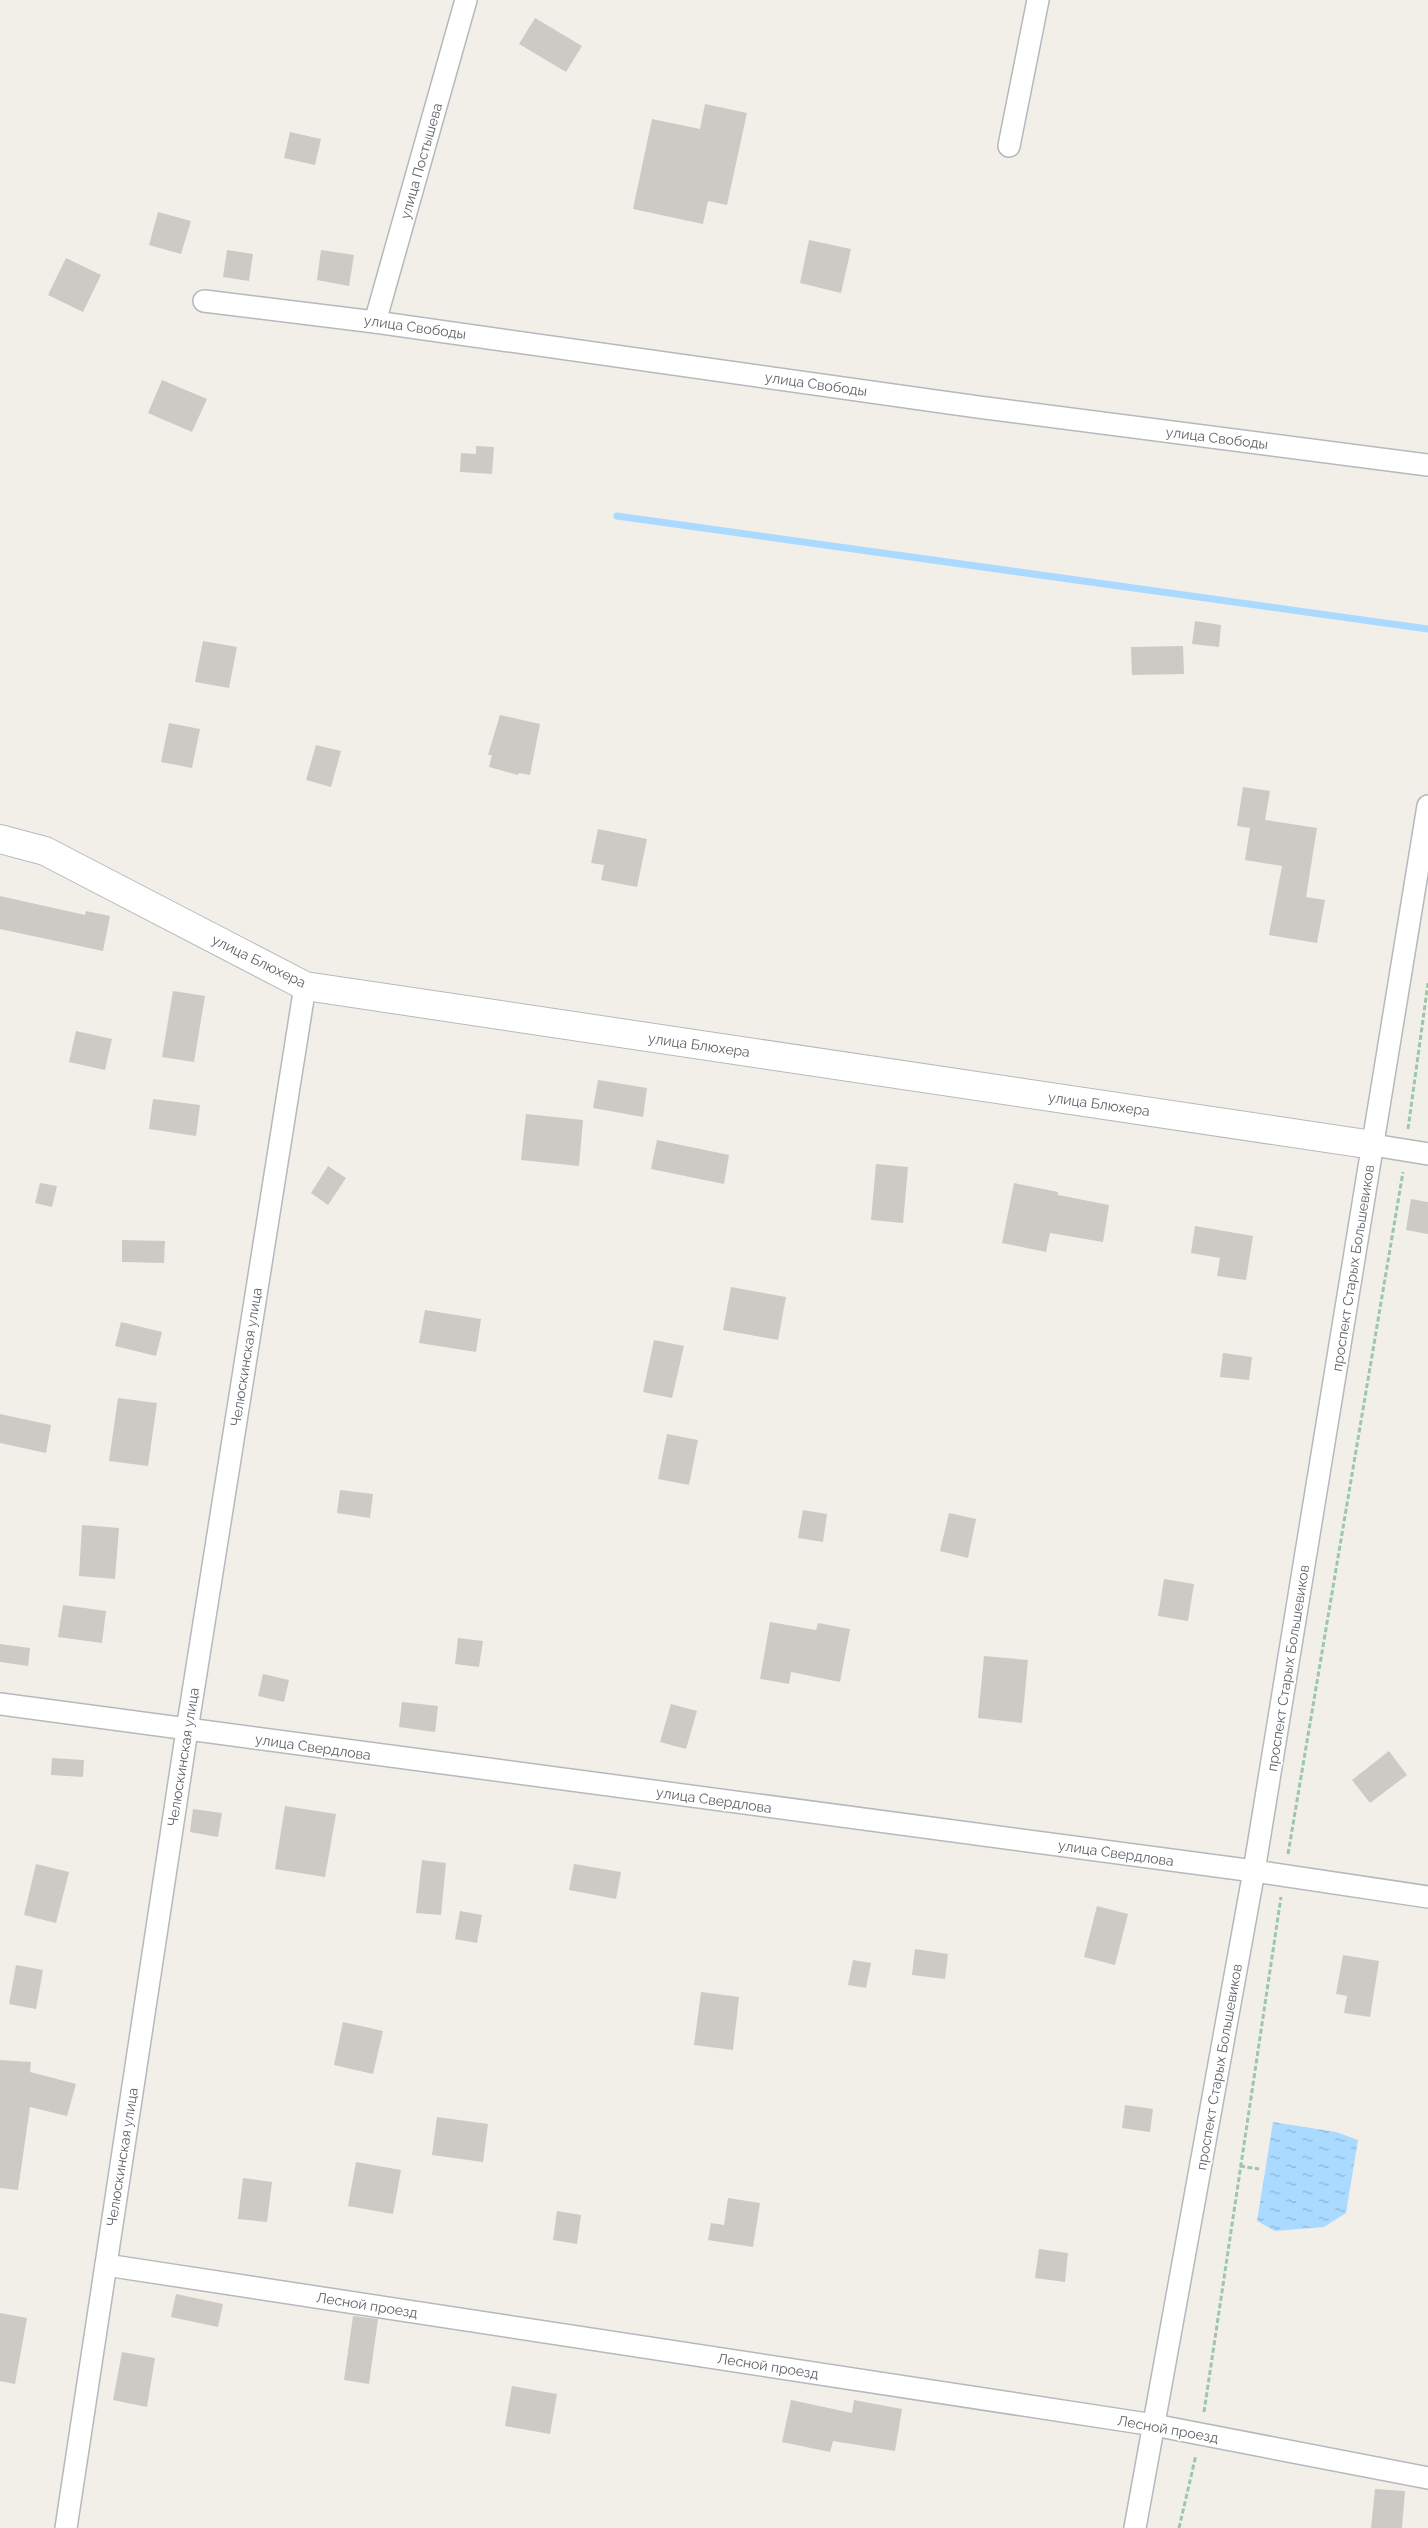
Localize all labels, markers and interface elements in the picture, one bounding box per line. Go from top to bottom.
street label: улица Постышева [397,101,445,221]
street label: улица Свободы [363,312,467,342]
street label: улица Свободы [764,369,868,399]
street label: улица Свободы [1165,424,1269,452]
street label: улица Блюхера [209,931,309,991]
street label: улица Блюхера [647,1030,751,1060]
street label: улица Блюхера [1047,1089,1151,1119]
street label: проспект Старых Большевиков [1329,1163,1377,1373]
street label: Челюскинская улица [227,1287,265,1427]
street label: проспект Старых Большевиков [1264,1563,1312,1773]
street label: Челюскинская улица [164,1687,202,1827]
street label: улица Свердлова [254,1731,372,1763]
street label: улица Свердлова [655,1784,773,1816]
street label: улица Свердлова [1057,1837,1175,1869]
street label: проспект Старых Большевиков [1193,1963,1245,2171]
street label: Челюскинская улица [103,2087,141,2227]
street label: Лесной проезд [315,2289,419,2321]
street label: Лесной проезд [716,2350,820,2382]
street label: Лесной проезд [1116,2412,1220,2446]

